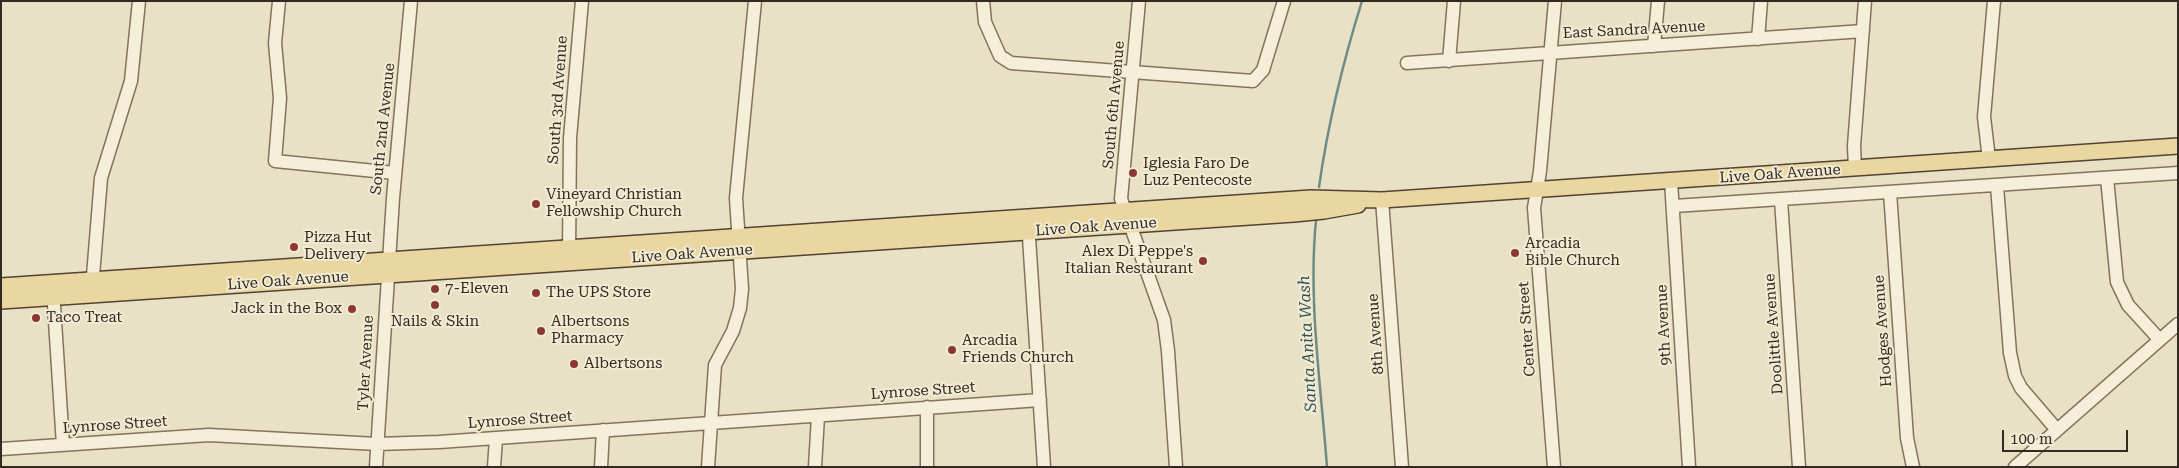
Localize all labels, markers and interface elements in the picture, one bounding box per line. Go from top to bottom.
street label: East Sandra Avenue [1562,17,1706,43]
street label: South 3rd Avenue [545,35,571,165]
street label: South 6th Avenue [1099,40,1129,170]
street label: South 2nd Avenue [367,62,399,196]
place label: Iglesia Faro De Luz Pentecoste [1143,155,1252,190]
street label: Live Oak Avenue [1719,161,1841,187]
marker: Iglesia Faro De Luz Pentecoste [1127,167,1139,179]
place label: Vineyard Christian Fellowship Church [546,186,682,221]
marker: Vineyard Christian Fellowship Church [530,198,542,210]
street label: Live Oak Avenue [1035,214,1157,240]
place label: Pizza Hut Delivery [304,229,372,264]
place label: Arcadia Bible Church [1525,235,1620,270]
marker: Pizza Hut Delivery [288,241,300,253]
street label: Live Oak Avenue [631,241,753,267]
place label: Alex Di Peppe's Italian Restaurant [1065,243,1193,278]
marker: Arcadia Bible Church [1509,247,1521,259]
marker: Alex Di Peppe's Italian Restaurant [1197,255,1209,267]
street label: Live Oak Avenue [227,268,349,294]
street label: Doolittle Avenue [1761,273,1787,395]
street label: Hodges Avenue [1870,274,1896,388]
water label: Santa Anita Wash [1295,275,1321,413]
place label: 7-Eleven [445,280,509,298]
street label: Center Street [1515,281,1539,377]
marker: 7-Eleven [429,283,441,295]
place label: The UPS Store [546,284,651,302]
street label: 9th Avenue [1653,284,1675,366]
marker: The UPS Store [530,287,542,299]
street label: 8th Avenue [1364,293,1388,375]
marker: Nails & Skin [429,299,441,311]
place label: Jack in the Box [231,300,342,318]
marker: Jack in the Box [346,303,358,315]
place label: Taco Treat [46,309,122,327]
marker: Taco Treat [30,312,42,324]
place label: Nails & Skin [391,313,479,331]
place label: Albertsons Pharmacy [551,313,629,348]
street label: Tyler Avenue [355,315,377,411]
marker: Albertsons Pharmacy [535,325,547,337]
place label: Arcadia Friends Church [962,332,1074,367]
marker: Arcadia Friends Church [946,344,958,356]
place label: Albertsons [584,355,662,373]
marker: Albertsons [568,358,580,370]
street label: Lynrose Street [870,378,976,404]
street label: Lynrose Street [467,407,573,433]
street label: Lynrose Street [62,412,168,438]
scale bar [2004,420,2130,452]
text: 100 m [2010,430,2053,448]

